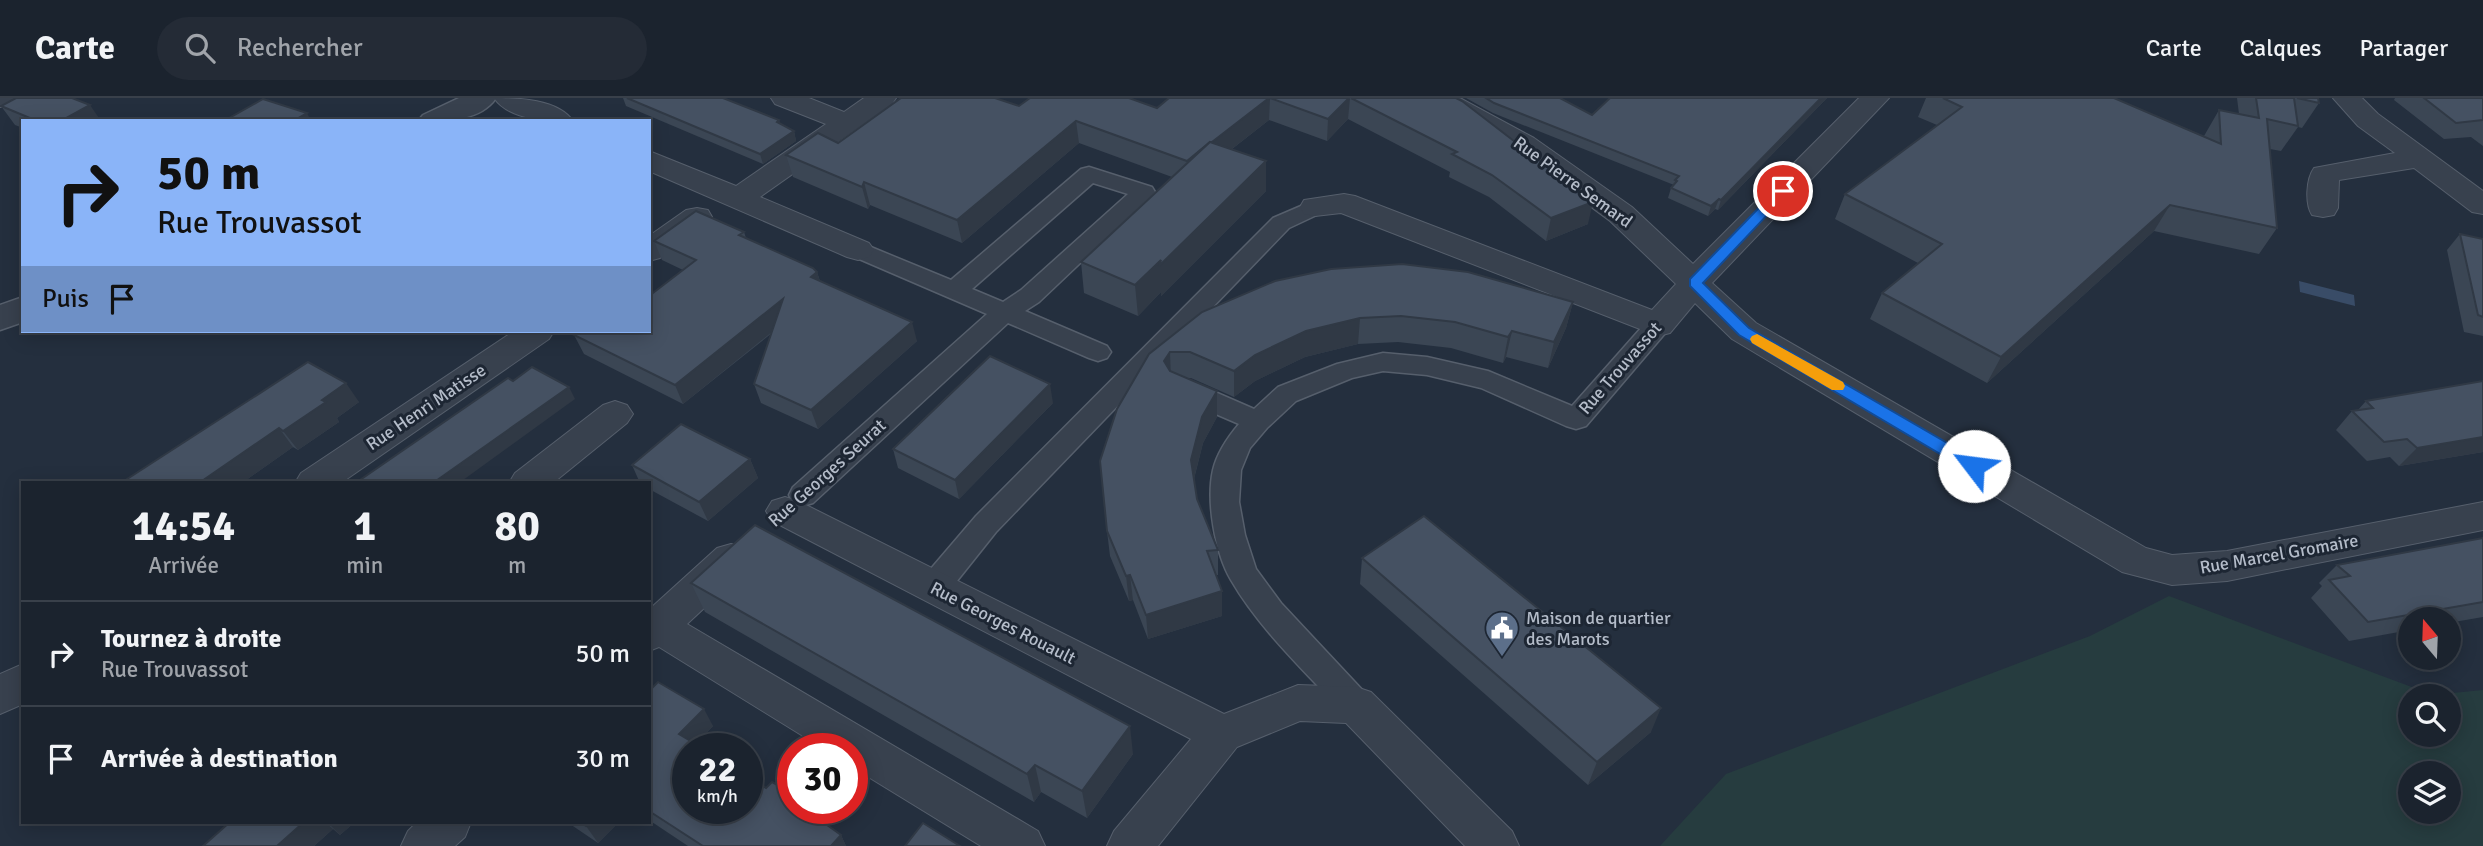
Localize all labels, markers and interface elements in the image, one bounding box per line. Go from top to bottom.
search box [157,17,647,80]
text: Carte [35,28,115,69]
icon: search [181,29,219,67]
text: Rechercher [237,32,363,64]
text: Carte [2146,33,2202,63]
text: Calques [2240,33,2321,63]
text: Partager [2359,33,2448,63]
street label: Rue Pierre Semard [1509,131,1637,233]
text: 50 m [157,143,260,203]
icon: right [42,147,133,238]
pin [1753,161,1813,221]
icon: arrive [1764,172,1802,210]
text: Rue Trouvassot [157,203,362,242]
icon: arrive [103,280,141,318]
text: Puis [42,283,89,315]
street label: Rue Trouvassot [1574,317,1666,419]
street label: Rue Henri Matisse [362,359,490,455]
street label: Rue Georges Seurat [764,414,890,532]
position arrow [1937,429,2011,503]
text: 14:54 [132,501,235,552]
text: 1 [354,501,376,552]
text: 80 [495,501,540,552]
street label: Rue Marcel Gromaire [2198,529,2360,579]
text: Arrivée [148,551,219,580]
text: min [346,551,383,580]
text: m [508,551,526,580]
street label: Rue Georges Rouault [927,577,1079,669]
place label: Maison de quartier des Marots [1526,607,1671,650]
north arrow [2398,607,2460,670]
map controls [2398,607,2461,824]
public building icon: Maison de quartier des Marots [1483,609,1521,658]
text: Tournez à droite [101,623,281,655]
icon: right [42,635,80,673]
text: 50 m [575,638,630,670]
text: Rue Trouvassot [101,655,248,684]
button: search [2398,684,2461,747]
speed limit sign: 30 [777,733,868,824]
icon: arrive [42,740,80,778]
text: Arrivée à destination [101,743,338,775]
text: 30 m [575,743,630,775]
text: 22 [699,748,736,791]
button: layers [2398,761,2461,824]
text: km/h [697,785,738,807]

